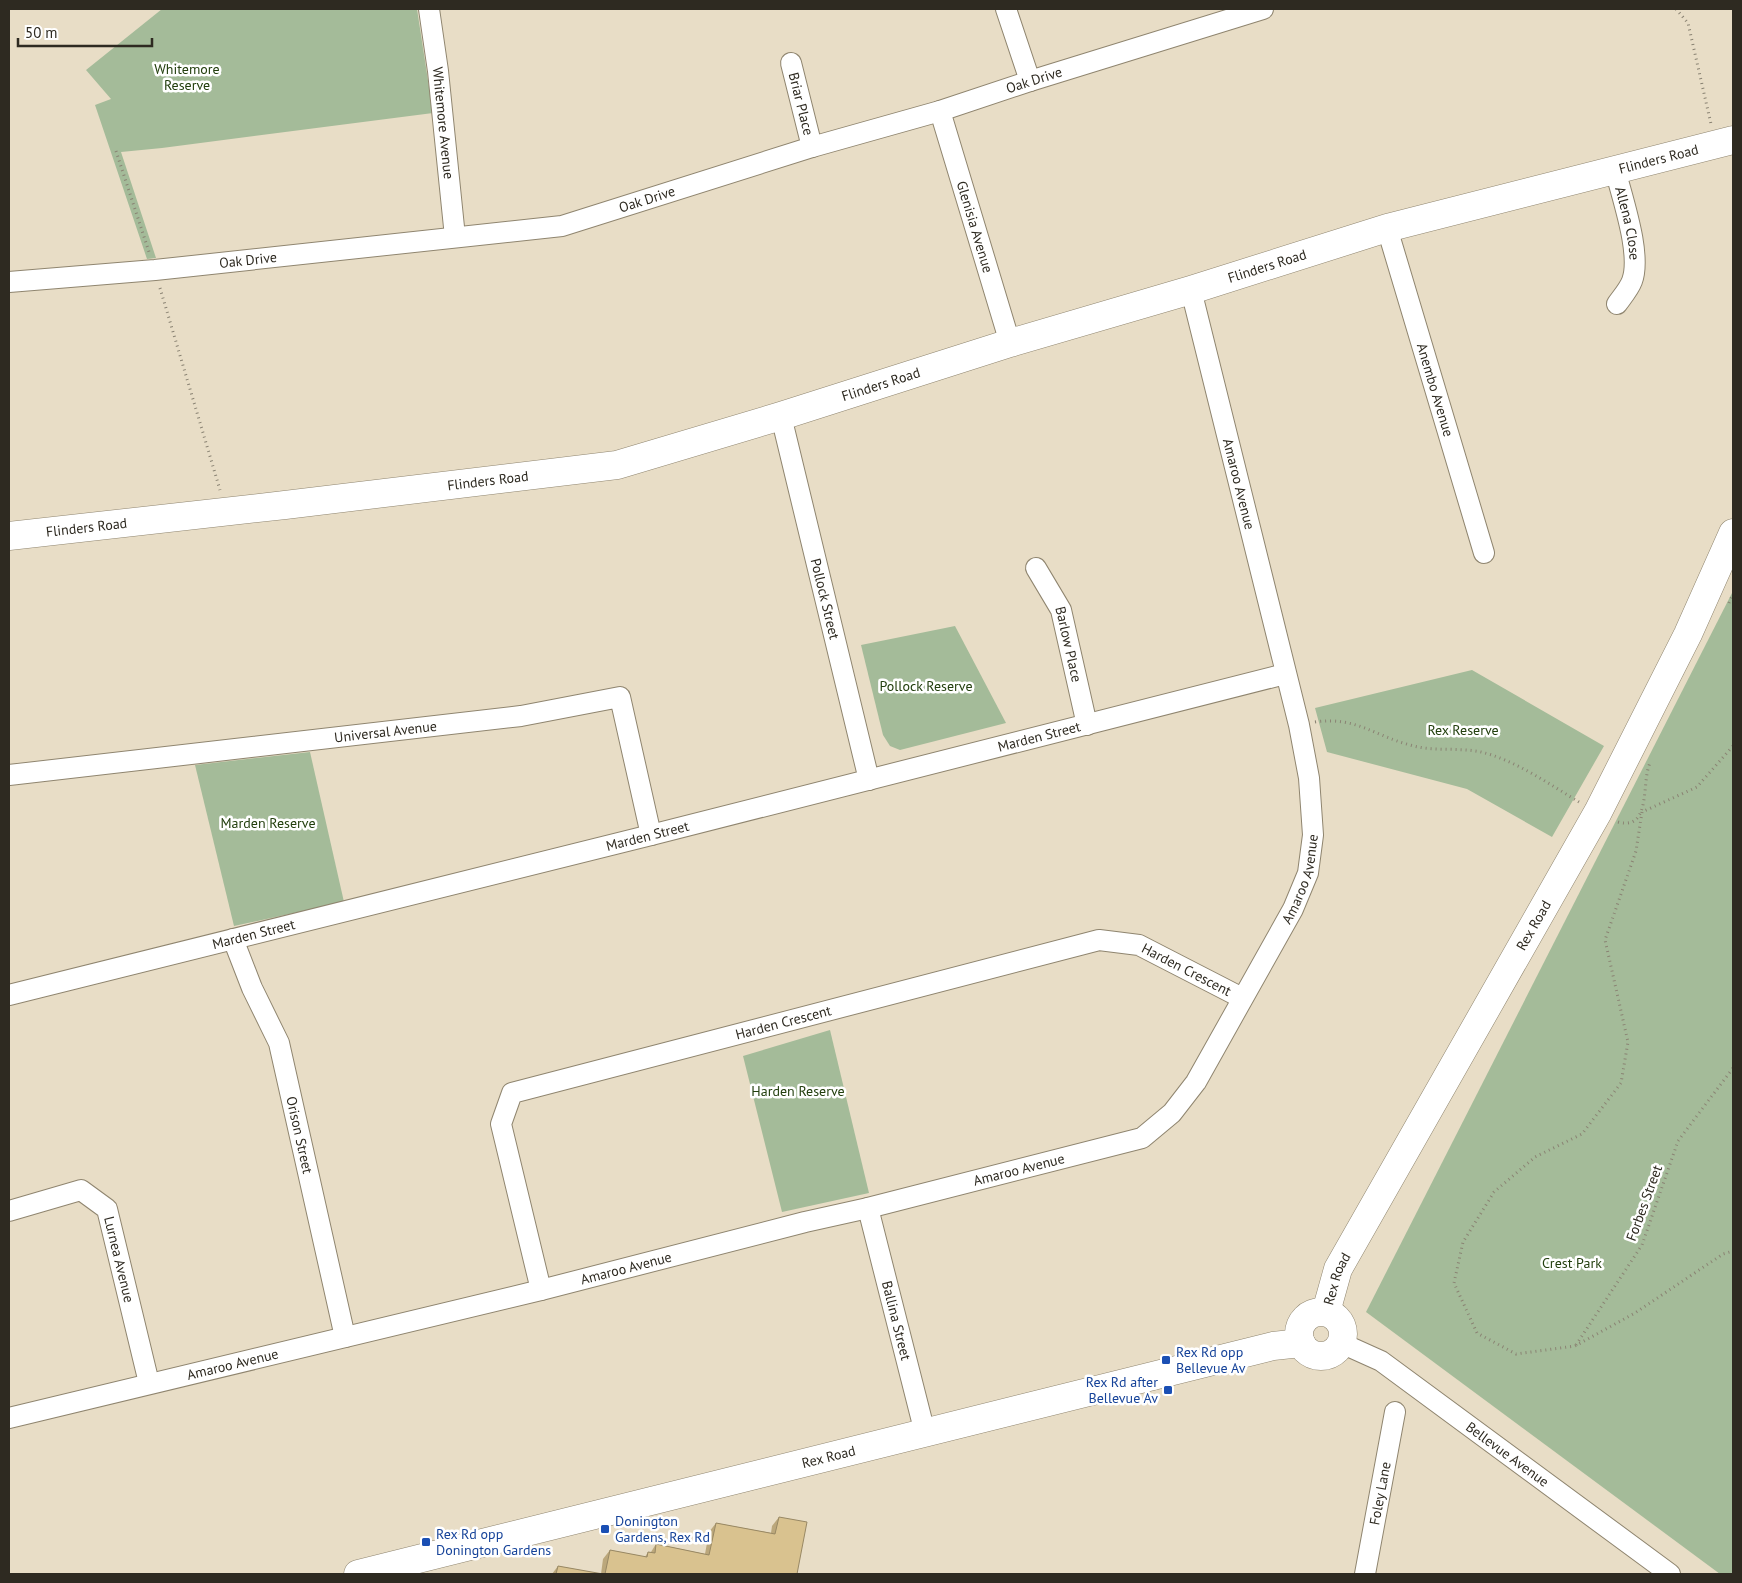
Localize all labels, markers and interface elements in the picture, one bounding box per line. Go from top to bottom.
scale bar [18,15,151,47]
text: 50 m [25,23,58,42]
park label: Whitemore Reserve [154,60,220,94]
street label: Oak Drive [1004,63,1064,97]
street label: Whitemore Avenue [429,66,458,180]
street label: Briar Place [785,70,818,137]
street label: Flinders Road [1617,140,1700,178]
street label: Glenisia Avenue [953,179,997,275]
street label: Oak Drive [617,182,677,216]
street label: Allena Close [1611,185,1644,261]
street label: Flinders Road [1225,245,1309,287]
street label: Oak Drive [218,248,278,272]
street label: Anembo Avenue [1413,341,1458,439]
street label: Flinders Road [839,363,922,405]
street label: Amaroo Avenue [1219,437,1259,531]
street label: Flinders Road [446,467,529,494]
street label: Flinders Road [45,514,128,541]
street label: Pollock Street [807,556,844,641]
street label: Barlow Place [1051,605,1086,684]
park label: Pollock Reserve [879,677,973,695]
street label: Universal Avenue [333,717,438,746]
street label: Marden Street [996,717,1083,756]
park label: Rex Reserve [1427,721,1499,739]
park label: Marden Reserve [220,814,316,832]
street label: Marden Street [604,817,691,855]
street label: Amaroo Avenue [1278,833,1322,927]
street label: Rex Road [1512,897,1555,954]
street label: Marden Street [210,915,297,953]
street label: Harden Crescent [1139,939,1235,1000]
street label: Harden Crescent [733,1001,833,1043]
park label: Harden Reserve [751,1082,845,1100]
street label: Orison Street [282,1094,317,1176]
street label: Amaroo Avenue [971,1149,1066,1190]
street label: Forbes Street [1622,1162,1666,1243]
street label: Lurnea Avenue [100,1214,138,1304]
street label: Amaroo Avenue [579,1248,674,1288]
street label: Rex Road [1319,1249,1355,1307]
park label: Crest Park [1542,1254,1602,1272]
street label: Ballina Street [878,1279,915,1362]
place label: Rex Rd opp Bellevue Av [1176,1343,1246,1377]
street label: Amaroo Avenue [185,1345,280,1384]
marker: Rex Rd opp Bellevue Av [1160,1354,1172,1366]
place label: Rex Rd after Bellevue Av [1086,1373,1158,1407]
marker: Rex Rd after Bellevue Av [1162,1384,1174,1396]
street label: Bellevue Avenue [1462,1418,1553,1491]
street label: Rex Road [800,1441,857,1472]
street label: Foley Lane [1365,1460,1395,1527]
place label: Donington Gardens, Rex Rd [615,1512,710,1546]
marker: Donington Gardens, Rex Rd [599,1523,611,1535]
place label: Rex Rd opp Donington Gardens [436,1525,551,1559]
marker: Rex Rd opp Donington Gardens [420,1536,432,1548]

